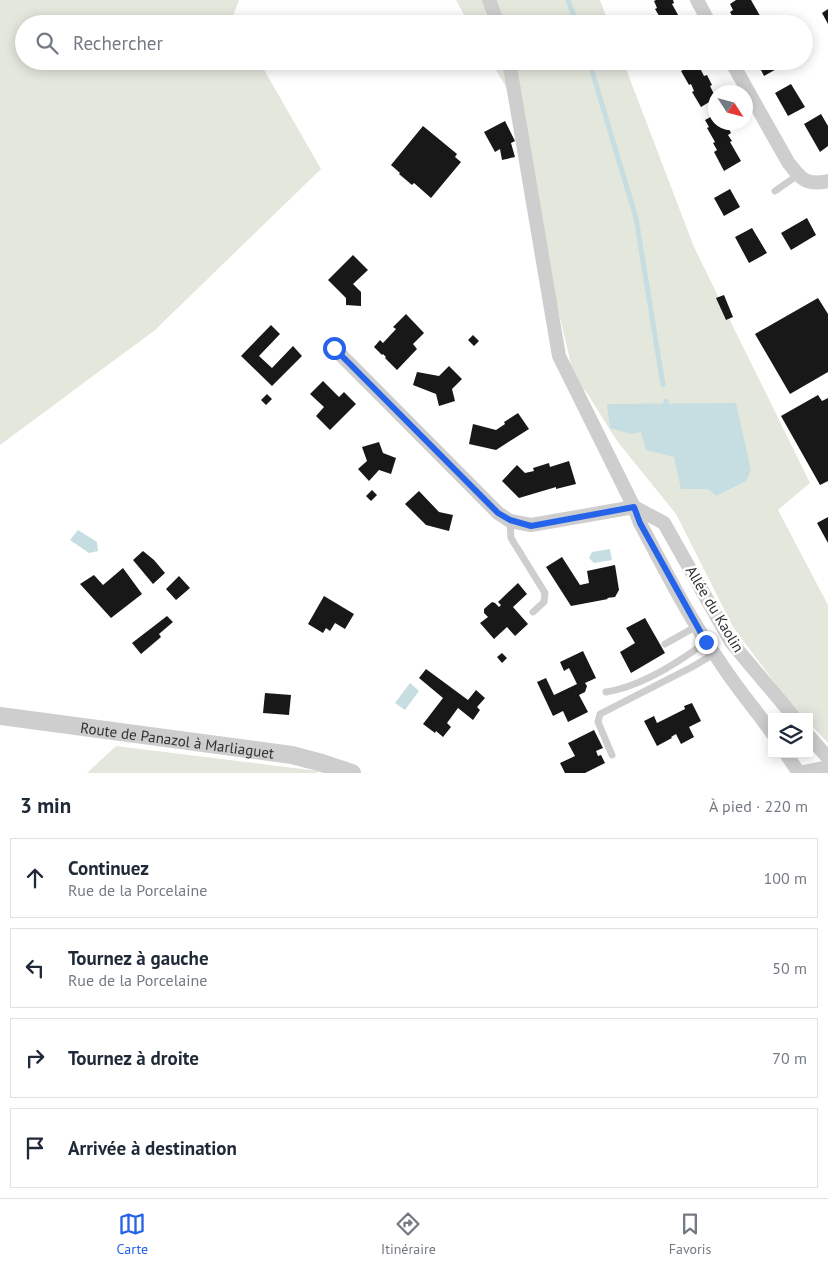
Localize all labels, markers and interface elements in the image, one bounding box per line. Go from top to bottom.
search box [15,15,813,70]
icon: search [33,29,61,57]
text: Rechercher [73,31,163,55]
north arrow [708,85,753,130]
route start [323,337,346,360]
street label: Allée du Kaolin [682,562,748,656]
route end [695,631,718,654]
map controls [768,713,813,758]
button: layers [768,713,813,758]
street label: Route de Panazol à Marliaguet [79,717,275,762]
text: 3 min [20,792,71,819]
text: À pied · 220 m [709,796,808,816]
text: Continuez [68,856,149,880]
icon: ahead [21,864,49,892]
text: 100 m [764,868,807,888]
text: Rue de la Porcelaine [68,880,207,900]
text: Tournez à gauche [68,946,209,970]
icon: left [21,954,49,982]
text: 50 m [772,958,807,978]
text: Rue de la Porcelaine [68,970,207,990]
icon: right [21,1044,49,1072]
text: Tournez à droite [68,1046,199,1070]
text: 70 m [772,1048,807,1068]
icon: arrive [21,1134,49,1162]
text: Arrivée à destination [68,1136,237,1160]
tab: Carte [117,1210,148,1258]
tab: Itinéraire [381,1210,436,1258]
tab: Favoris [669,1210,711,1258]

